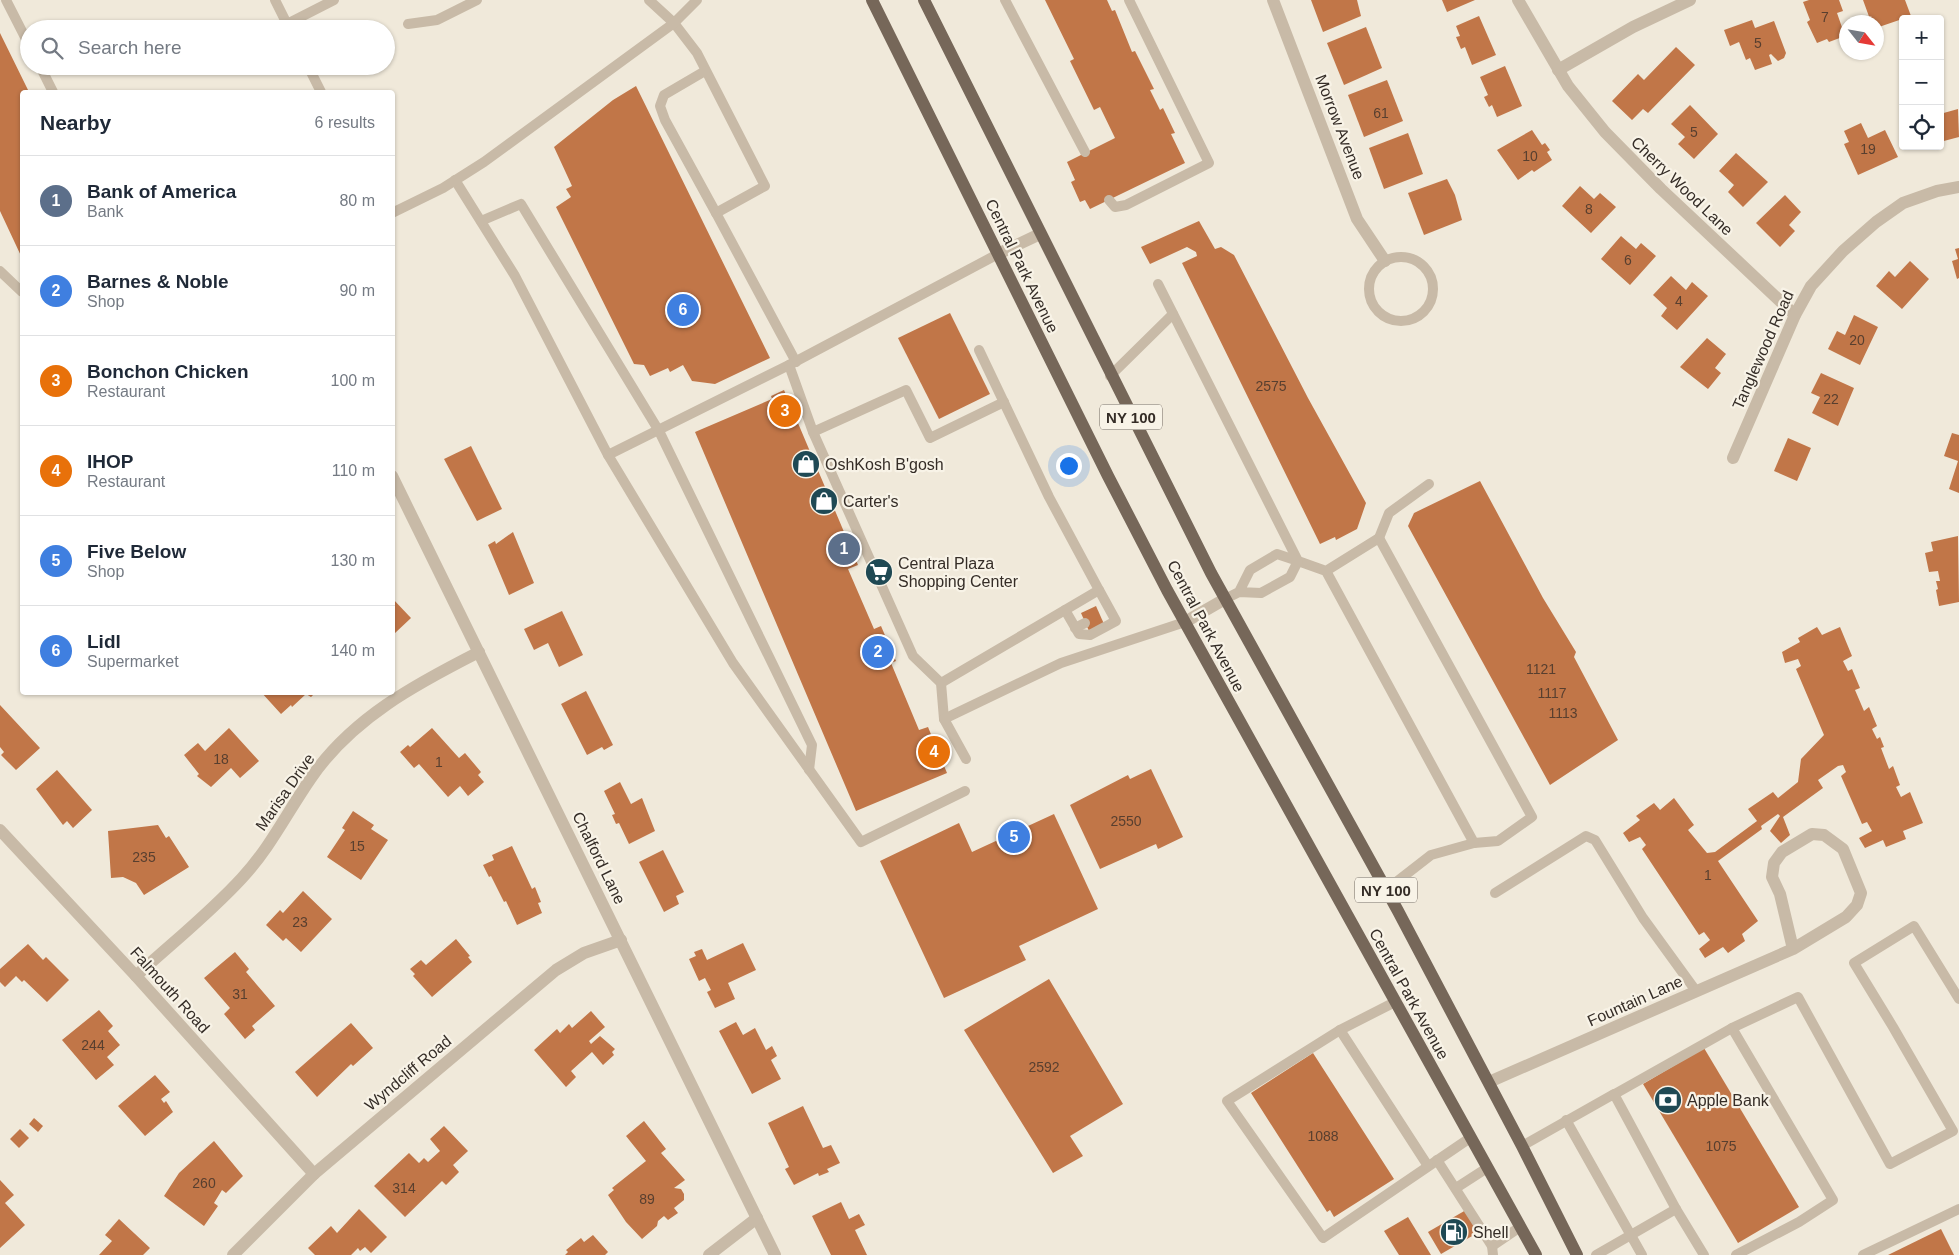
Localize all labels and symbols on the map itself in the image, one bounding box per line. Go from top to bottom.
house number: 7 [1821,9,1829,25]
north arrow [1839,15,1884,60]
house number: 5 [1754,35,1762,51]
street label: Morrow Avenue [1312,72,1368,182]
house number: 61 [1373,105,1389,121]
house number: 5 [1690,124,1698,140]
street label: Cherry Wood Lane [1628,133,1736,239]
house number: 19 [1860,141,1876,157]
house number: 10 [1522,148,1538,164]
street label: Central Park Avenue [982,196,1062,336]
house number: 8 [1585,201,1593,217]
house number: 6 [1624,252,1632,268]
street label: Tanglewood Road [1729,288,1797,412]
pin: 6 [667,291,699,329]
house number: 4 [1675,293,1683,309]
house number: 20 [1849,332,1865,348]
house number: 2575 [1255,378,1287,394]
house number: 22 [1823,391,1839,407]
pin: 3 [769,392,801,430]
road number: NY 100 [1100,404,1162,430]
shop icon: OshKosh B'gosh [791,449,821,479]
your location [1056,453,1082,479]
place label: OshKosh B'gosh [825,456,944,473]
shop icon: Carter's [809,486,839,516]
place label: Carter's [843,493,899,510]
pin: 1 [828,530,860,568]
place label: Central Plaza Shopping Center [898,555,1019,590]
supermarket icon: Central Plaza Shopping Center [864,557,894,587]
street label: Central Park Avenue [1164,557,1248,695]
pin: 2 [862,633,894,671]
house number: 1121 [1526,661,1556,677]
house number: 1117 [1537,685,1567,701]
house number: 1113 [1548,705,1578,721]
pin: 4 [918,733,950,771]
street label: Marisa Drive [252,750,318,834]
house number: 18 [213,751,229,767]
house number: 1 [435,754,443,770]
street label: Chalford Lane [569,809,629,907]
house number: 2550 [1110,813,1142,829]
pin: 5 [998,818,1030,856]
house number: 15 [349,838,365,854]
house number: 235 [132,849,156,865]
house number: 1 [1704,867,1712,883]
road number: NY 100 [1355,878,1417,902]
house number: 23 [292,914,308,930]
street label: Central Park Avenue [1366,926,1452,1062]
street label: Falmouth Road [127,944,213,1036]
street label: Fountain Lane [1585,972,1685,1030]
house number: 31 [232,986,248,1002]
street label: Wyndcliff Road [361,1032,455,1114]
house number: 244 [81,1037,105,1053]
house number: 2592 [1028,1059,1060,1075]
bank icon: Apple Bank [1653,1085,1683,1115]
place label: Apple Bank [1687,1092,1770,1109]
house number: 1088 [1307,1128,1339,1144]
house number: 1075 [1705,1138,1737,1154]
house number: 260 [192,1175,216,1191]
house number: 314 [392,1180,416,1196]
house number: 89 [639,1191,655,1207]
fuel station icon: Shell [1439,1217,1469,1247]
place label: Shell [1473,1224,1509,1241]

